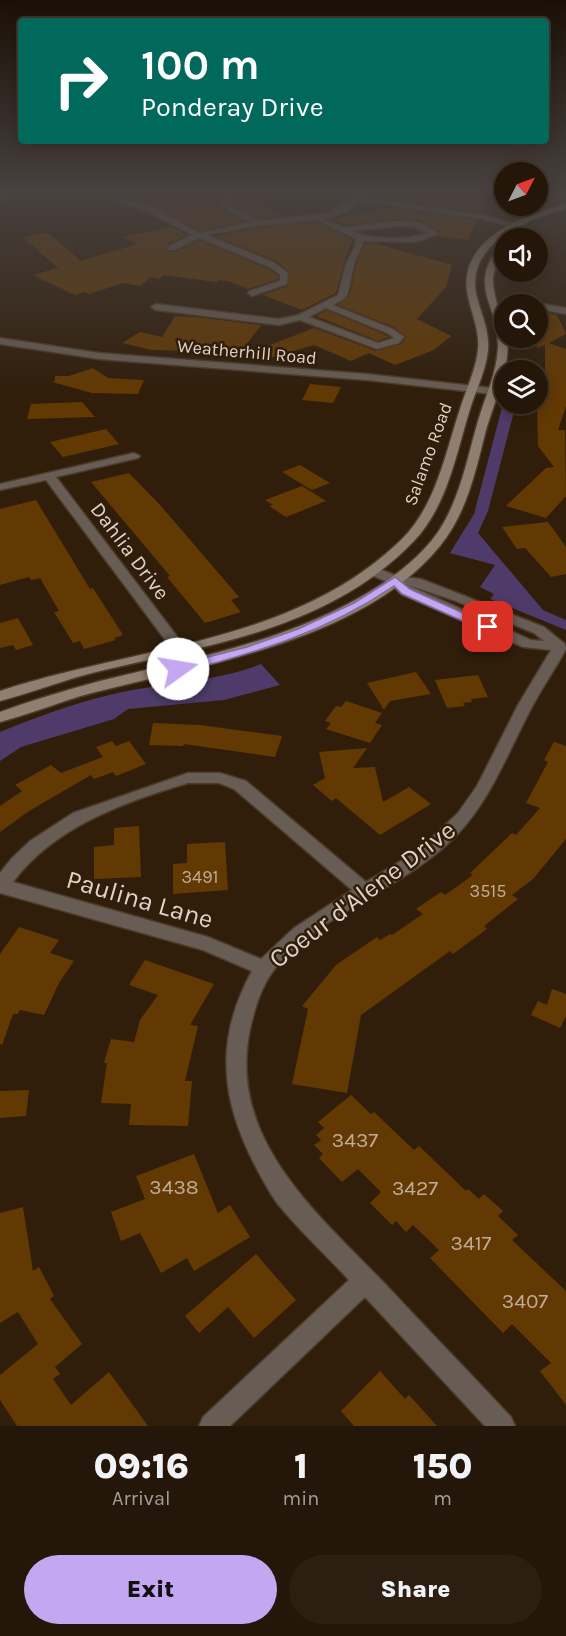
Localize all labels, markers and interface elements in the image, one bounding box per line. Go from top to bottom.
text: 100 m [141,40,260,90]
icon: right [42,42,120,120]
text: Ponderay Drive [141,91,324,123]
north arrow [494,162,548,216]
map controls [494,162,548,414]
button: sound [494,228,548,282]
button: search [494,294,548,348]
street label: Weatherhill Road [176,335,318,369]
button: layers [494,360,548,414]
street label: Salamo Road [399,399,457,509]
street label: Dahlia Drive [86,498,174,604]
pin [462,601,513,652]
icon: arrive [471,610,504,643]
position arrow [146,637,210,701]
street label: Coeur d'Alene Drive [263,814,462,975]
street label: Paulina Lane [63,864,217,935]
house number: 3491 [181,866,219,888]
house number: 3515 [470,880,506,902]
house number: 3437 [332,1128,378,1152]
house number: 3438 [149,1175,199,1199]
house number: 3427 [392,1176,438,1200]
house number: 3417 [451,1231,492,1255]
house number: 3407 [502,1289,548,1313]
text: 09:16 [94,1445,189,1487]
text: 1 [294,1445,308,1487]
text: 150 [413,1445,472,1487]
text: Arrival [112,1487,171,1510]
text: min [283,1487,319,1510]
text: m [433,1487,452,1510]
button: Exit [24,1555,277,1624]
button: Share [289,1555,542,1624]

